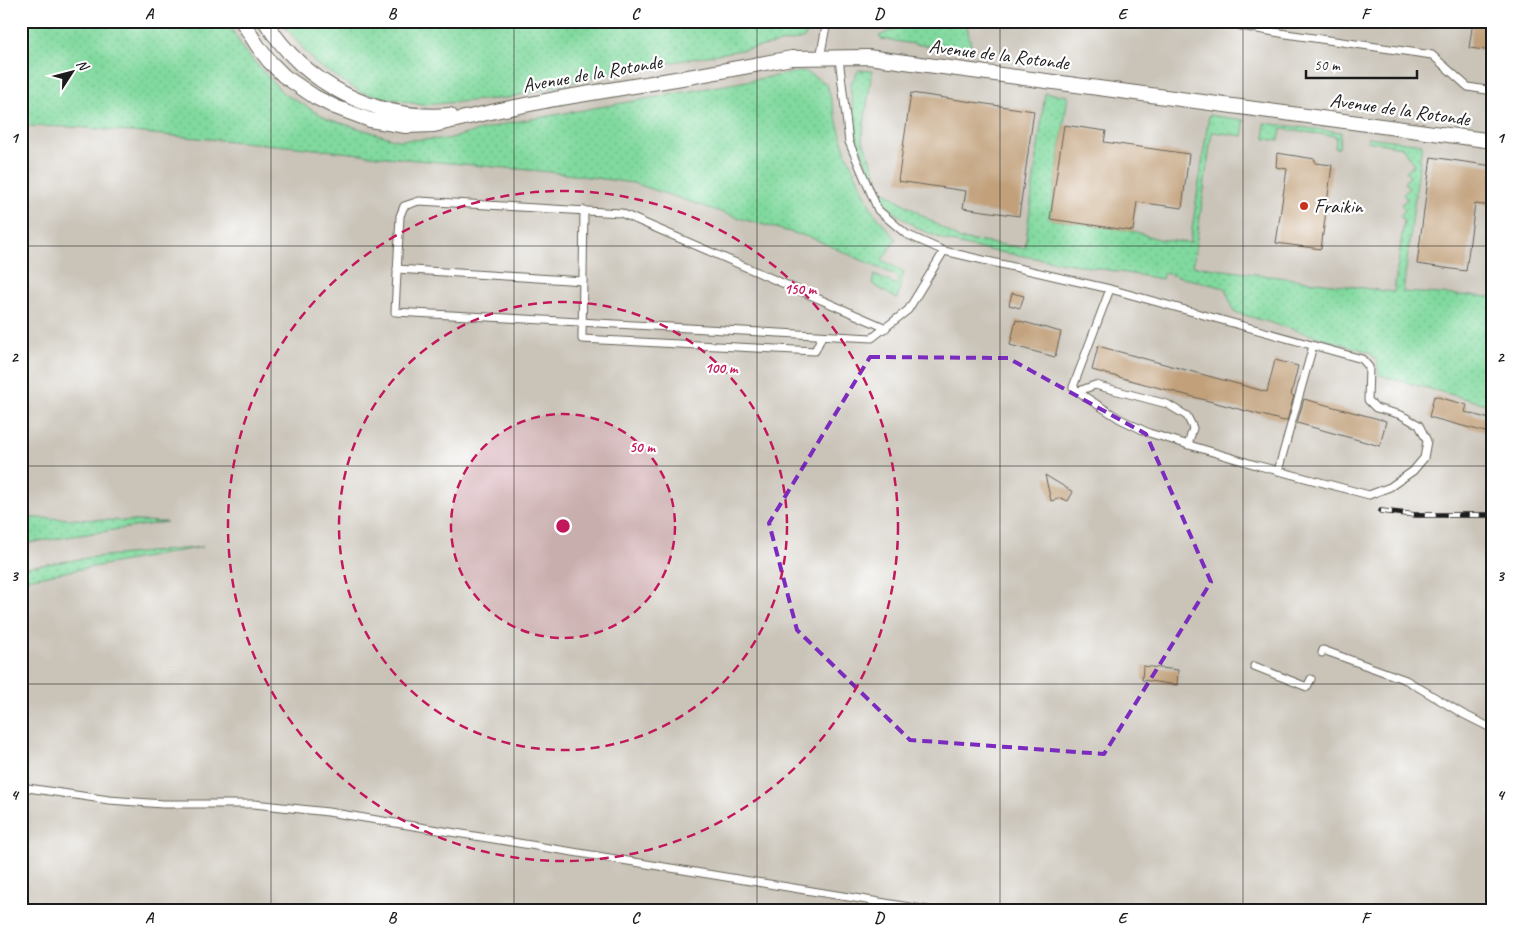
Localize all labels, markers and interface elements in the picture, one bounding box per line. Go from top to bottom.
text: A [145,4,155,24]
text: B [388,4,398,24]
text: C [631,4,641,24]
text: D [874,4,885,24]
text: E [1118,4,1129,24]
text: F [1361,4,1372,24]
street label: Avenue de la Rotonde [927,34,1072,76]
north arrow [48,48,98,98]
scale bar [1306,48,1418,80]
street label: Avenue de la Rotonde [521,49,665,98]
text: N [73,56,93,75]
text: 50 m [1314,56,1341,75]
street label: Avenue de la Rotonde [1328,87,1473,132]
text: 1 [10,128,19,148]
text: 1 [1496,128,1505,148]
place label: Fraikin [1314,194,1364,219]
marker: Fraikin [1298,200,1310,212]
text: 150 m [784,280,818,299]
text: 2 [10,347,19,367]
text: 2 [1496,347,1505,367]
text: 100 m [705,359,739,378]
text: 50 m [629,438,656,457]
centre of rings [554,517,572,535]
text: 3 [10,566,19,586]
text: 3 [1496,566,1505,586]
text: 4 [10,785,19,805]
text: 4 [1496,785,1505,805]
text: A [145,908,155,928]
text: B [388,908,398,928]
text: C [631,908,641,928]
text: D [874,908,885,928]
text: E [1118,908,1129,928]
text: F [1361,908,1372,928]

